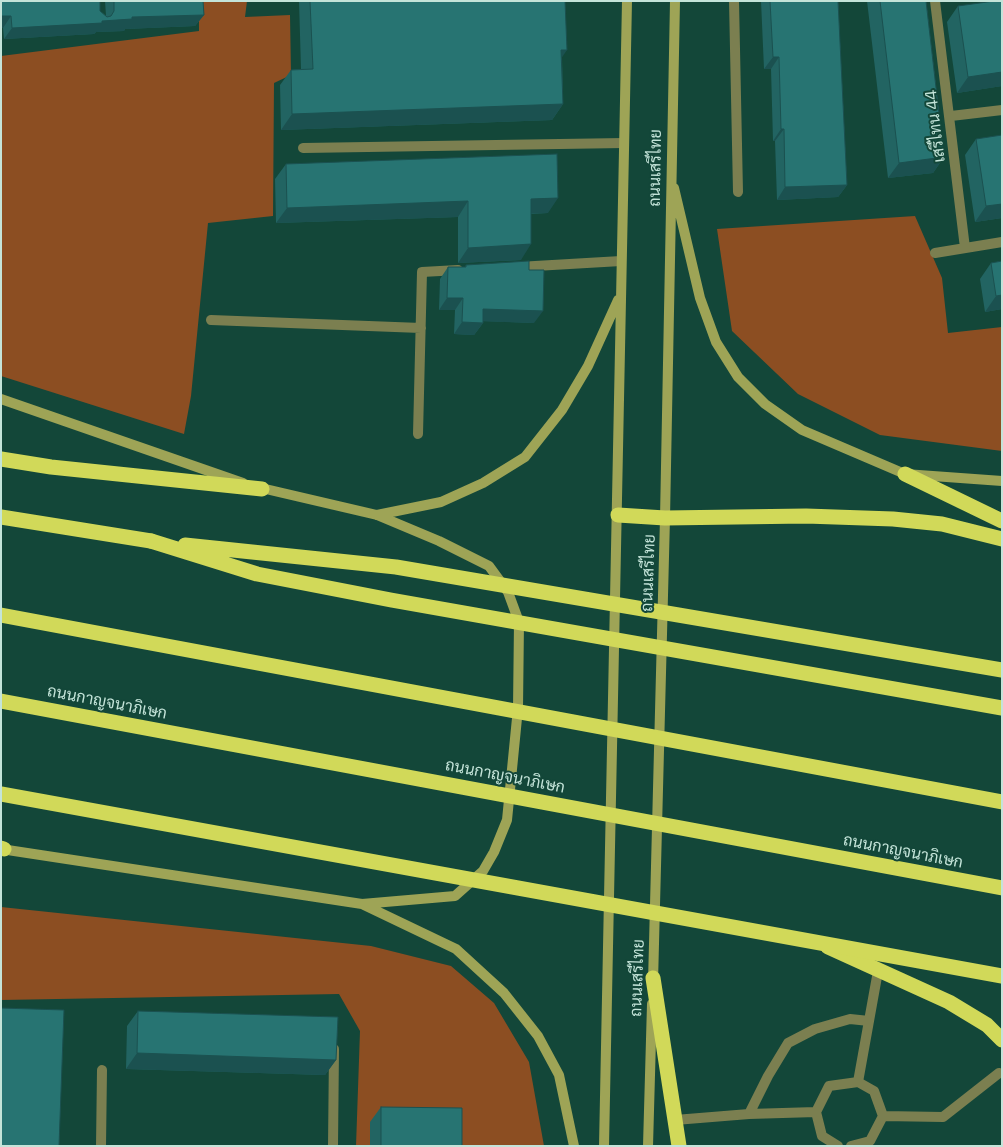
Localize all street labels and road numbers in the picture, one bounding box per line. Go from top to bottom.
street label: เสรีไทน 44 [922,89,950,163]
street label: ถนนเสรีไทย [646,129,666,207]
street label: ถนนเสรีไทย [638,534,660,612]
street label: ถนนกาญจนาภิเษก [45,682,169,724]
street label: ถนนกาญจนาภิเษก [443,756,567,798]
street label: ถนนกาญจนาภิเษก [841,831,965,873]
street label: ถนนเสรีไทย [627,939,649,1017]

